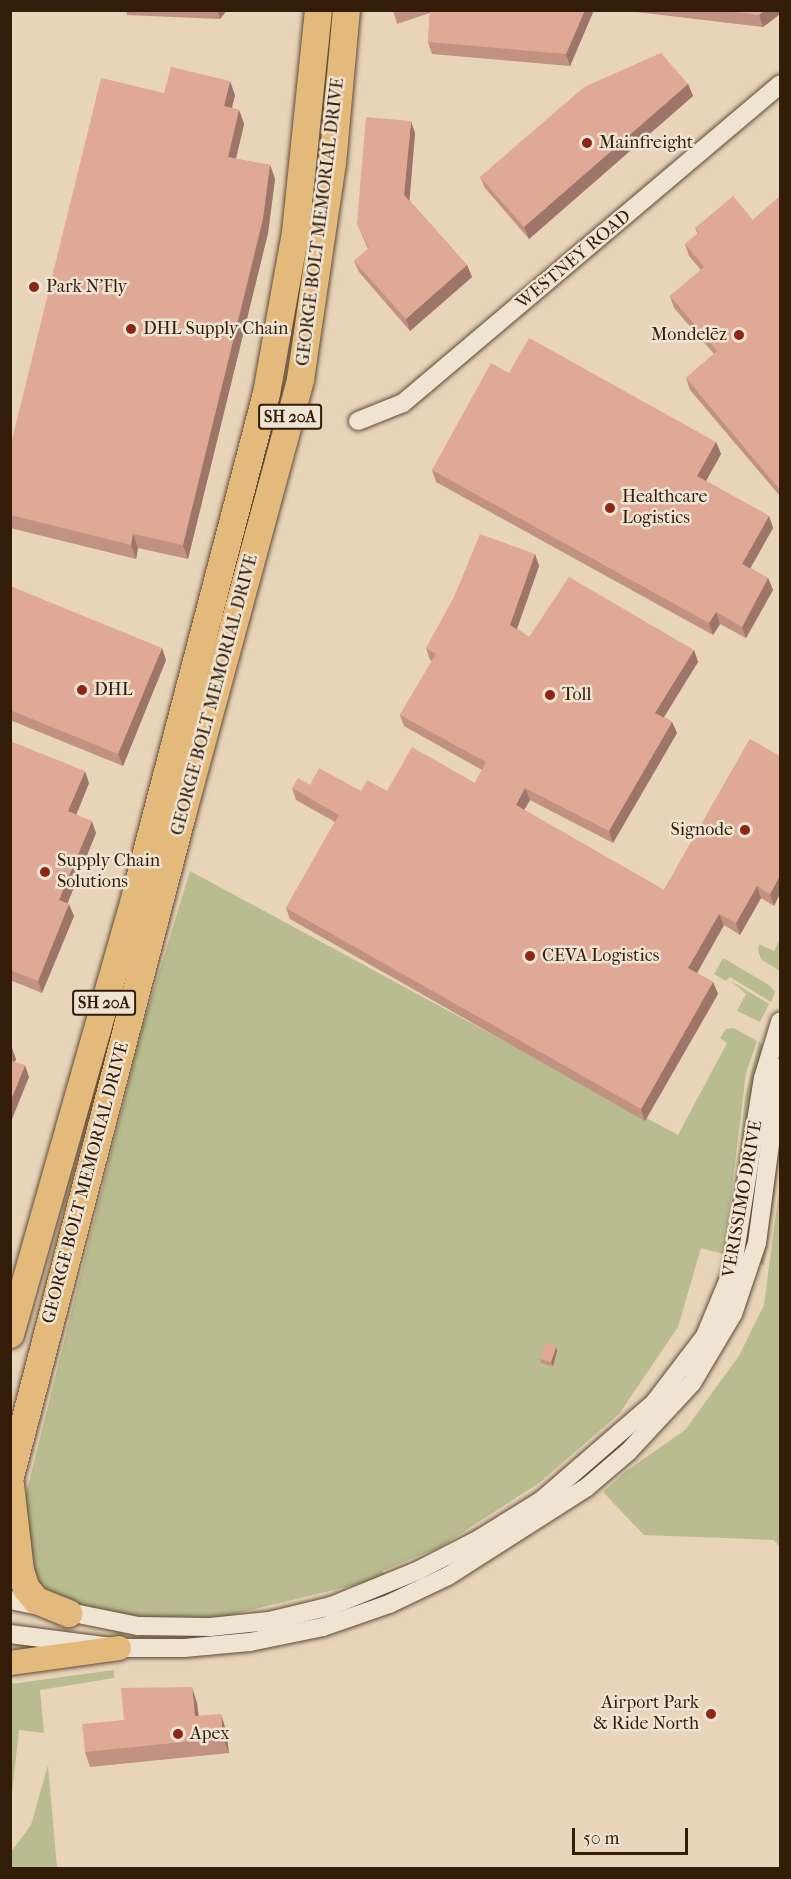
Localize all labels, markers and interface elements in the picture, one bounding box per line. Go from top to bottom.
street label: GEORGE BOLT MEMORIAL DRIVE [293,77,349,367]
place label: Mainfreight [599,132,693,154]
marker: Mainfreight [580,136,594,150]
street label: WESTNEY ROAD [512,206,636,314]
place label: Park N'Fly [46,276,127,298]
marker: Park N'Fly [27,280,41,294]
place label: DHL Supply Chain [143,318,289,340]
marker: DHL Supply Chain [124,322,138,336]
place label: Mondelēz [651,324,727,346]
marker: Mondelēz [732,328,746,342]
road number: SH 20A [257,404,323,430]
place label: Healthcare Logistics [622,487,707,530]
marker: Healthcare Logistics [603,501,617,515]
street label: GEORGE BOLT MEMORIAL DRIVE [167,552,263,838]
place label: DHL [94,679,133,701]
marker: DHL [75,683,89,697]
place label: Toll [562,684,591,706]
marker: Toll [543,688,557,702]
place label: Signode [671,819,733,841]
marker: Signode [738,823,752,837]
place label: Supply Chain Solutions [57,851,160,894]
marker: Supply Chain Solutions [38,865,52,879]
place label: CEVA Logistics [542,945,659,967]
marker: CEVA Logistics [523,949,537,963]
road number: SH 20A [71,990,137,1016]
street label: GEORGE BOLT MEMORIAL DRIVE [38,1040,134,1326]
street label: VERISSIMO DRIVE [719,1119,767,1279]
place label: Airport Park & Ride North [593,1693,699,1736]
marker: Airport Park & Ride North [704,1707,718,1721]
place label: Apex [190,1723,230,1745]
marker: Apex [171,1727,185,1741]
scale bar [575,1816,690,1854]
text: 50 m [583,1828,619,1849]

